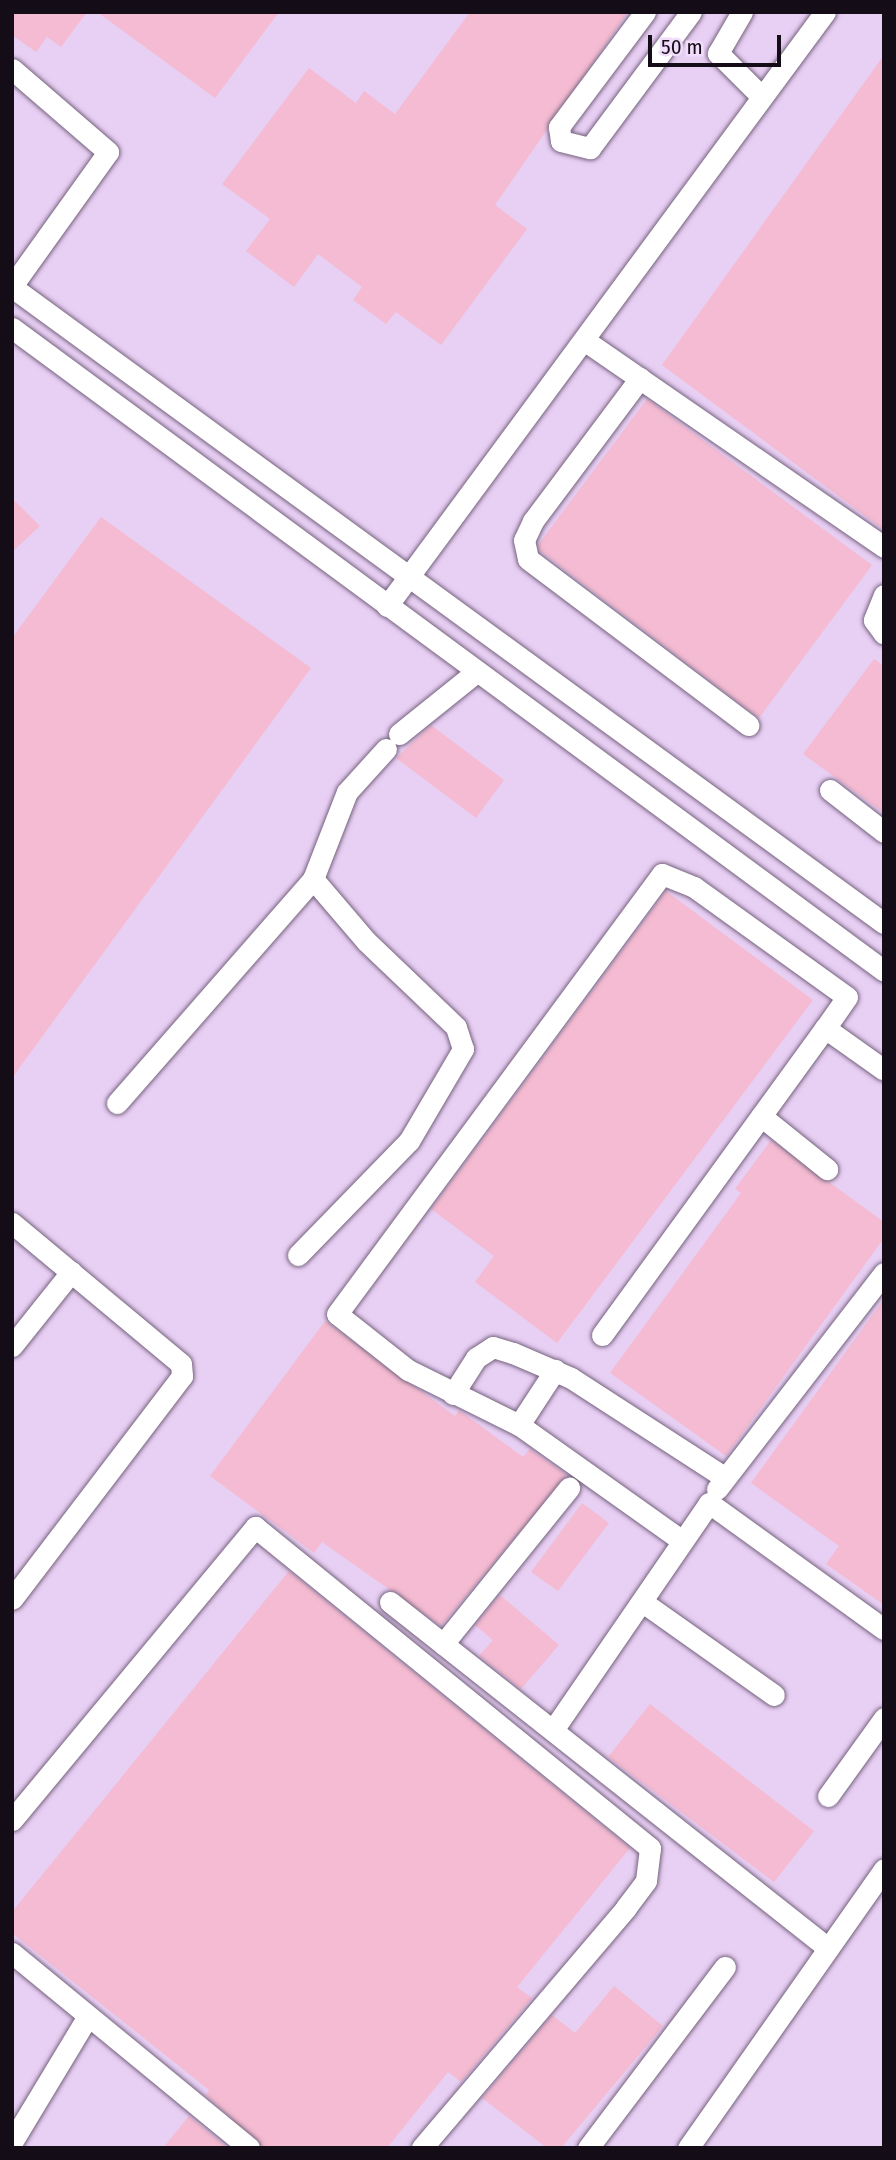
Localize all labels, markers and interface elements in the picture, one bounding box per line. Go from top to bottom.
scale bar [651,21,784,65]
text: 50 m [661,34,703,60]

